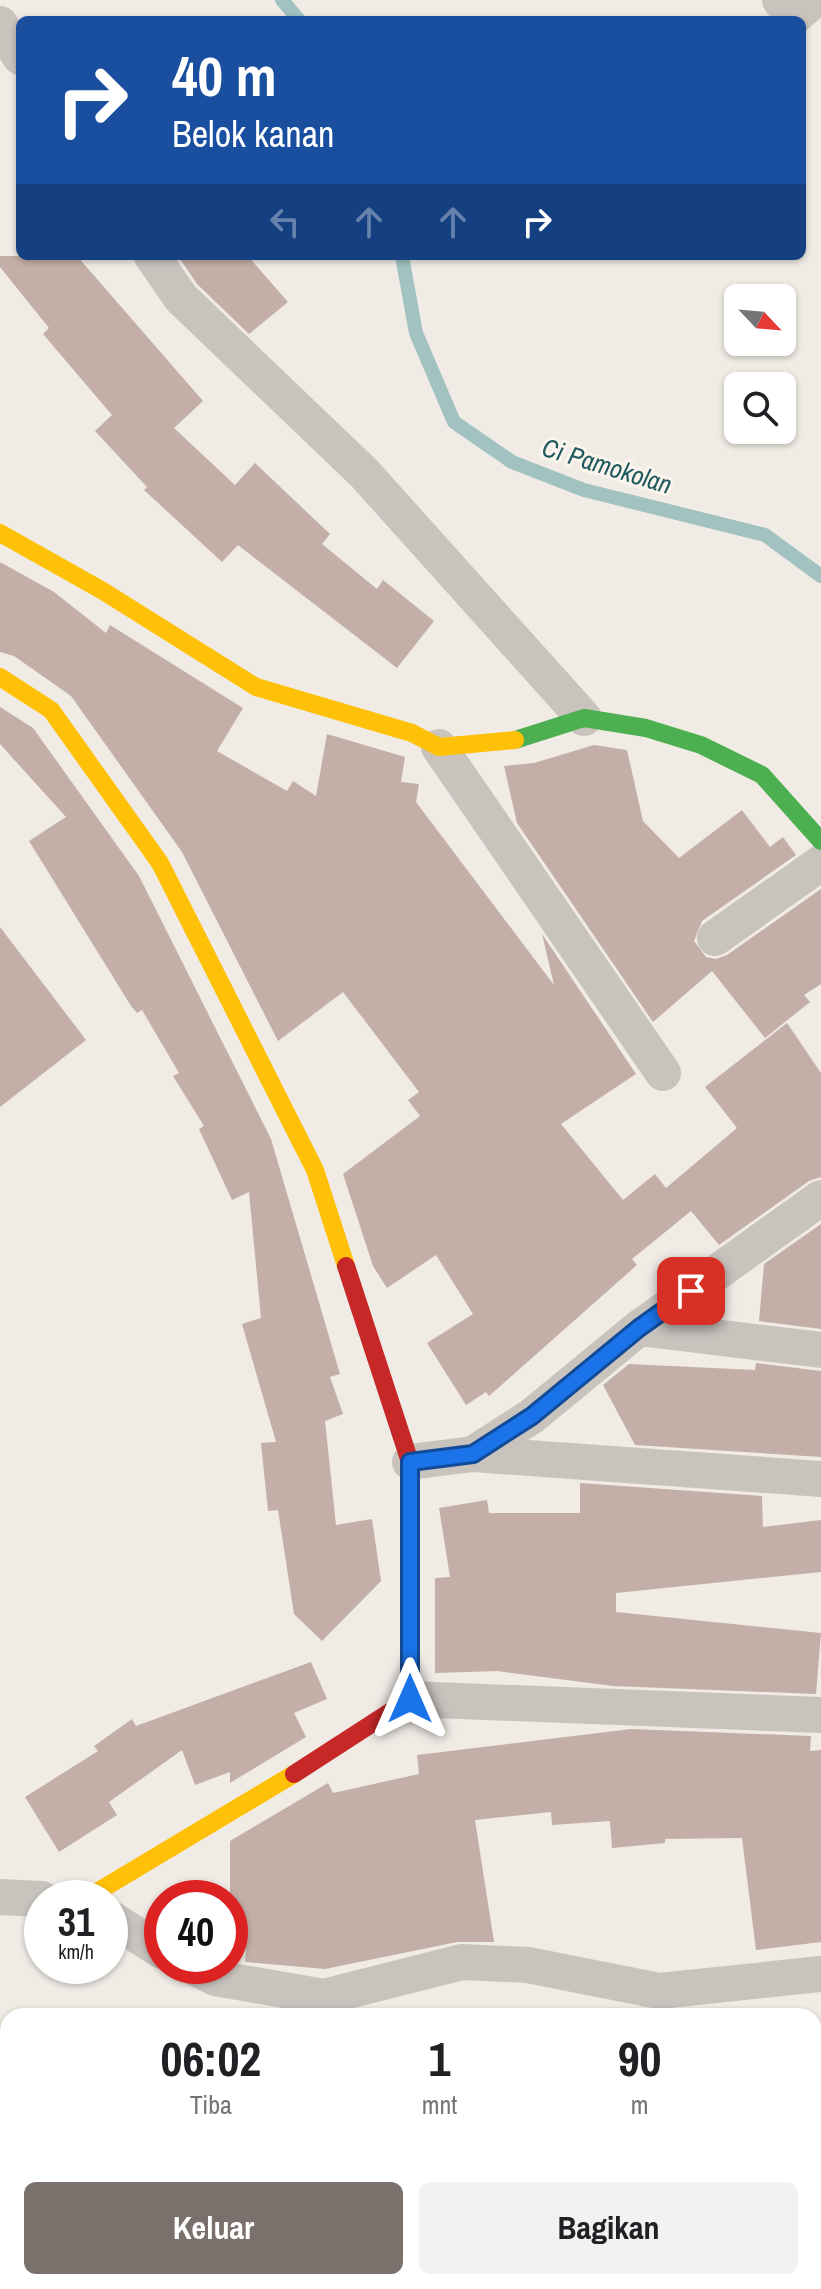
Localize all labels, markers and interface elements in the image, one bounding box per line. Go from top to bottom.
text: 40 m [172,38,277,113]
icon: right [40,48,144,152]
text: Belok kanan [172,110,334,158]
icon: left [263,200,307,244]
icon: ahead [347,200,391,244]
icon: ahead [431,200,475,244]
icon: right [515,200,559,244]
north arrow [724,284,796,356]
map controls [724,284,796,444]
button: search [724,372,796,444]
water label: Ci Pamokolan [538,429,676,502]
pin [657,1257,725,1325]
icon: arrive [669,1269,713,1313]
position arrow [368,1657,452,1741]
speed limit sign: 40 [144,1880,248,1984]
text: 31 [58,1895,94,1948]
text: km/h [58,1938,94,1965]
text: 06:02 [161,2026,261,2091]
text: 1 [428,2026,450,2091]
text: 90 [618,2026,661,2091]
text: Tiba [190,2087,232,2122]
text: mnt [422,2087,457,2122]
text: m [631,2087,648,2122]
button: Keluar [24,2182,403,2274]
button: Bagikan [419,2182,798,2274]

